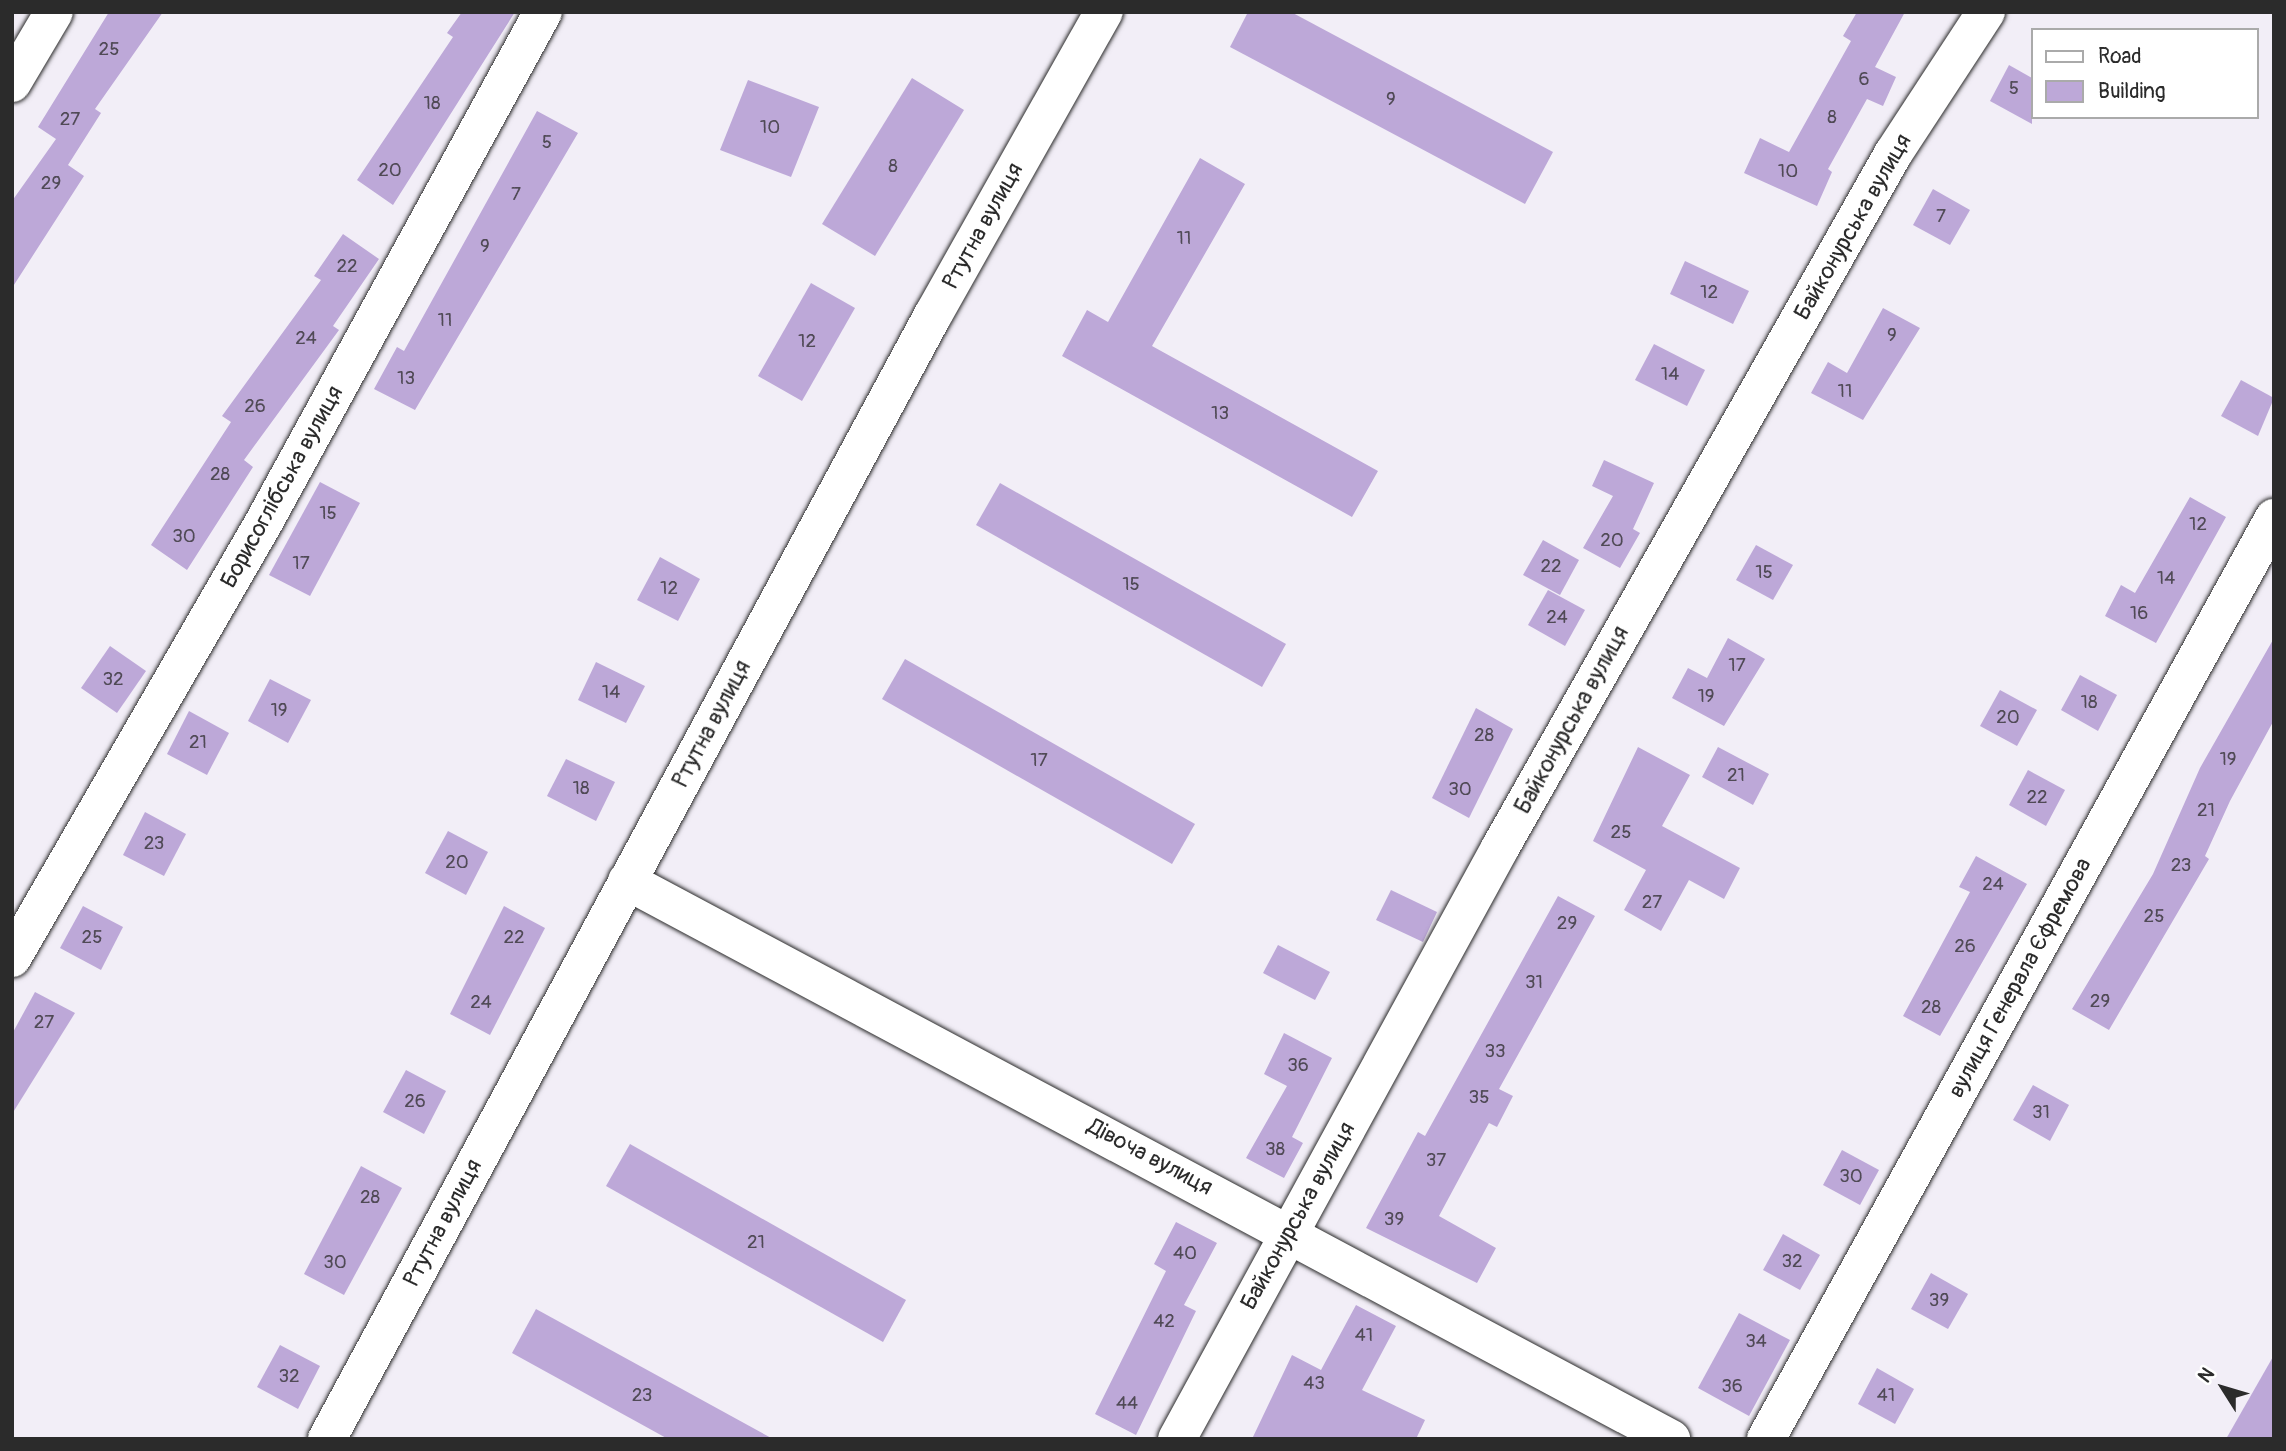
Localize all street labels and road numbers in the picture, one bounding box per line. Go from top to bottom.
street label: Байконурська вулиця [1788,129,1918,325]
street label: Ртутна вулиця [937,158,1029,294]
street label: Борисоглібська вулиця [215,381,349,593]
street label: Байконурська вулиця [1509,621,1635,819]
street label: Ртутна вулиця [667,656,757,792]
street label: вулиця Генерала Єфремова [1942,853,2098,1103]
street label: Дівоча вулиця [1083,1113,1217,1201]
street label: Байконурська вулиця [1235,1117,1361,1315]
street label: Ртутна вулиця [398,1155,488,1291]

